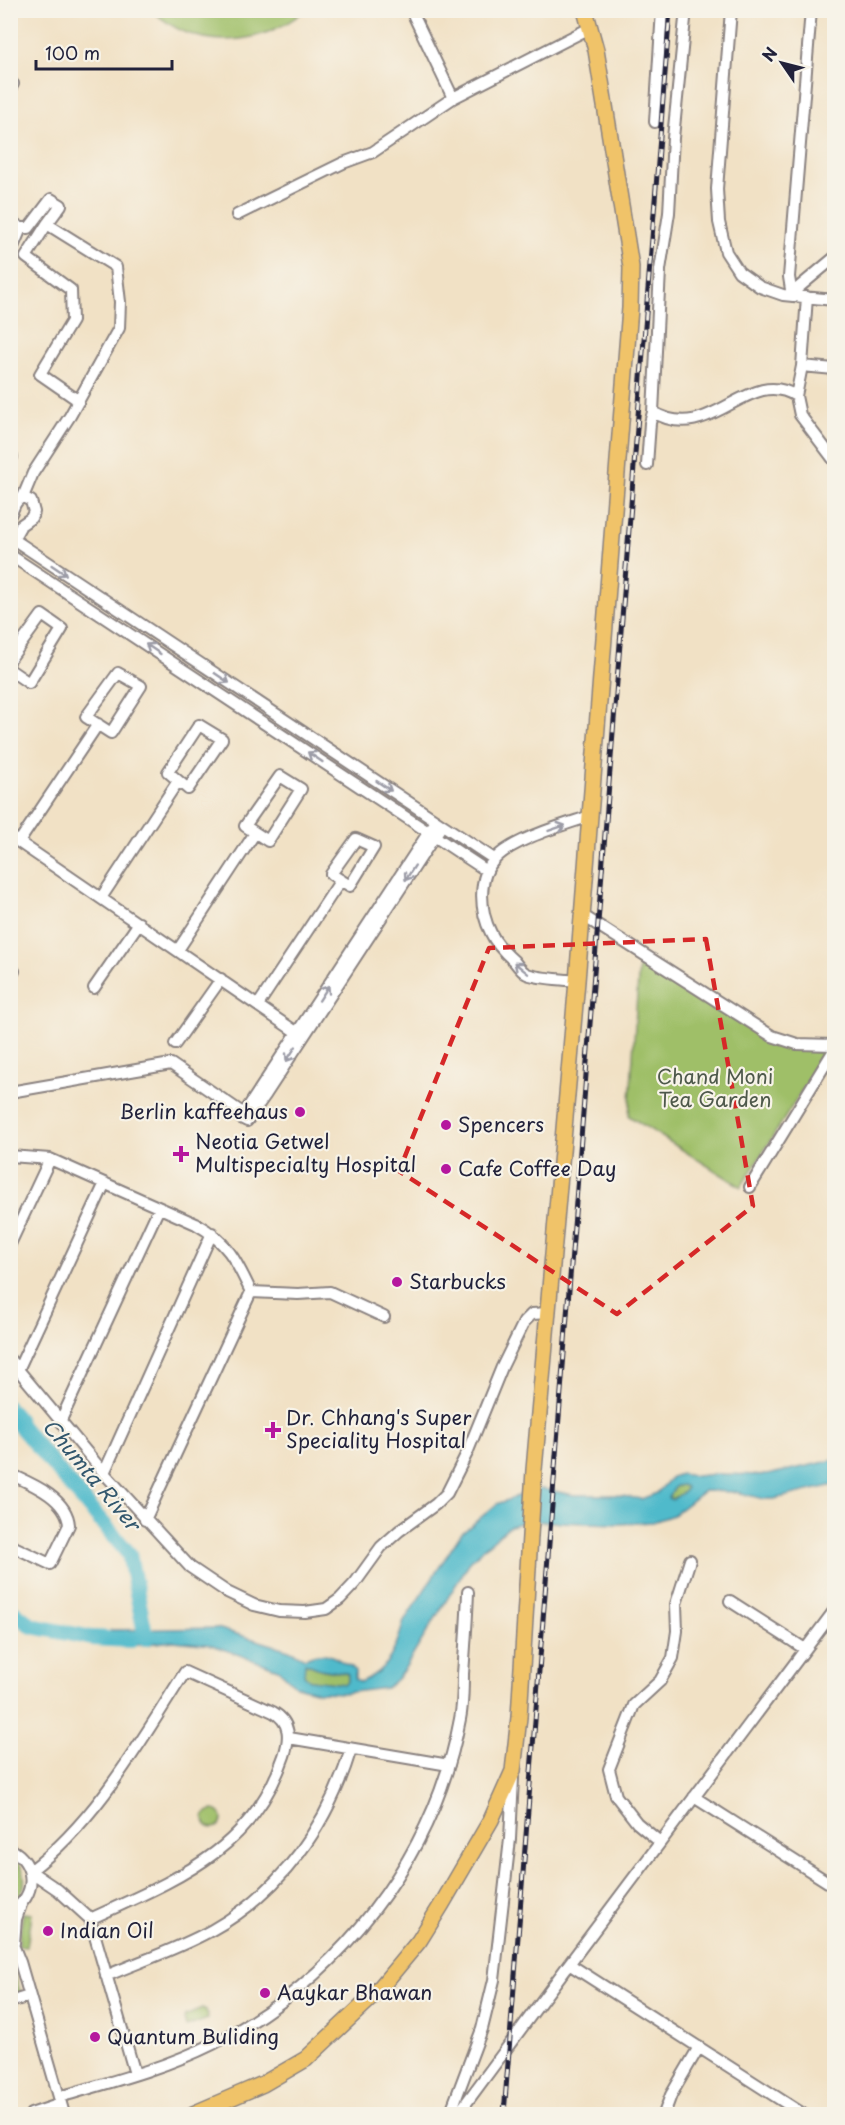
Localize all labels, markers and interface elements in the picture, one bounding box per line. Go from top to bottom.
scale bar [36,33,172,71]
north arrow [752,33,812,93]
text: 100 m [45,39,100,66]
text: N [755,42,782,66]
one-way arrow [50,564,67,576]
one-way arrow [145,643,162,655]
one-way arrow [213,672,229,684]
one-way arrow [308,751,324,763]
one-way arrow [375,780,392,792]
one-way arrow [547,821,566,832]
one-way arrow [404,865,416,881]
one-way arrow [513,961,529,974]
one-way arrow [317,984,330,1001]
one-way arrow [285,1045,297,1062]
park label: Chand Moni Tea Garden [657,1061,773,1114]
place label: Berlin kaffeehaus [119,1096,288,1126]
marker: Berlin kaffeehaus [293,1105,307,1119]
place label: Spencers [458,1109,544,1139]
marker: Spencers [439,1118,453,1132]
place label: Neotia Getwel Multispecialty Hospital [195,1126,416,1179]
marker: Neotia Getwel Multispecialty Hospital [172,1145,190,1163]
place label: Cafe Coffee Day [458,1153,616,1183]
marker: Cafe Coffee Day [439,1162,453,1176]
place label: Starbucks [409,1266,506,1296]
marker: Starbucks [390,1275,404,1289]
place label: Dr. Chhang's Super Speciality Hospital [286,1402,472,1455]
water label: Chumta River [36,1411,151,1539]
marker: Dr. Chhang's Super Speciality Hospital [264,1421,282,1439]
place label: Indian Oil [60,1915,154,1945]
marker: Indian Oil [41,1924,55,1938]
place label: Aaykar Bhawan [277,1977,432,2007]
marker: Aaykar Bhawan [258,1986,272,2000]
place label: Quantum Buliding [107,2021,279,2051]
marker: Quantum Buliding [88,2030,102,2044]

